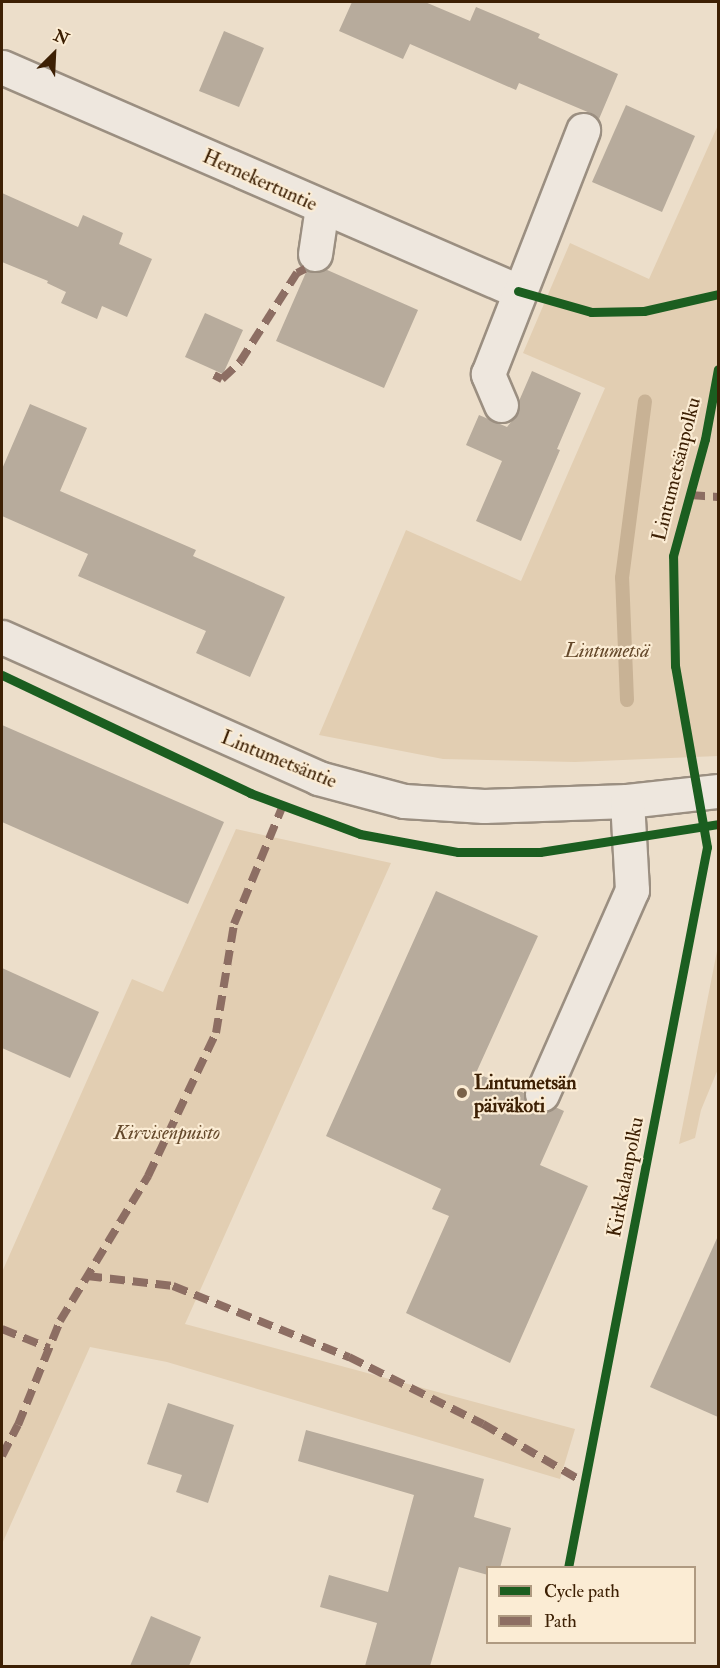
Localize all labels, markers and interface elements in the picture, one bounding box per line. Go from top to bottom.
north arrow [24,24,84,84]
text: N [51,26,72,50]
street label: Hernekertuntie [199,144,321,216]
street label: Lintumetsänpolku [647,395,705,543]
park label: Lintumetsä [564,638,650,662]
street label: Lintumetsäntie [218,725,340,793]
place label: Lintumetsän päiväkoti [474,1070,577,1117]
marker: Lintumetsän päiväkoti [455,1086,469,1100]
street label: Kirkkalanpolku [602,1115,648,1239]
park label: Kirvisenpuisto [114,1120,220,1144]
legend [486,1566,696,1644]
text: Cycle path [544,1580,620,1603]
text: Path [544,1610,577,1633]

